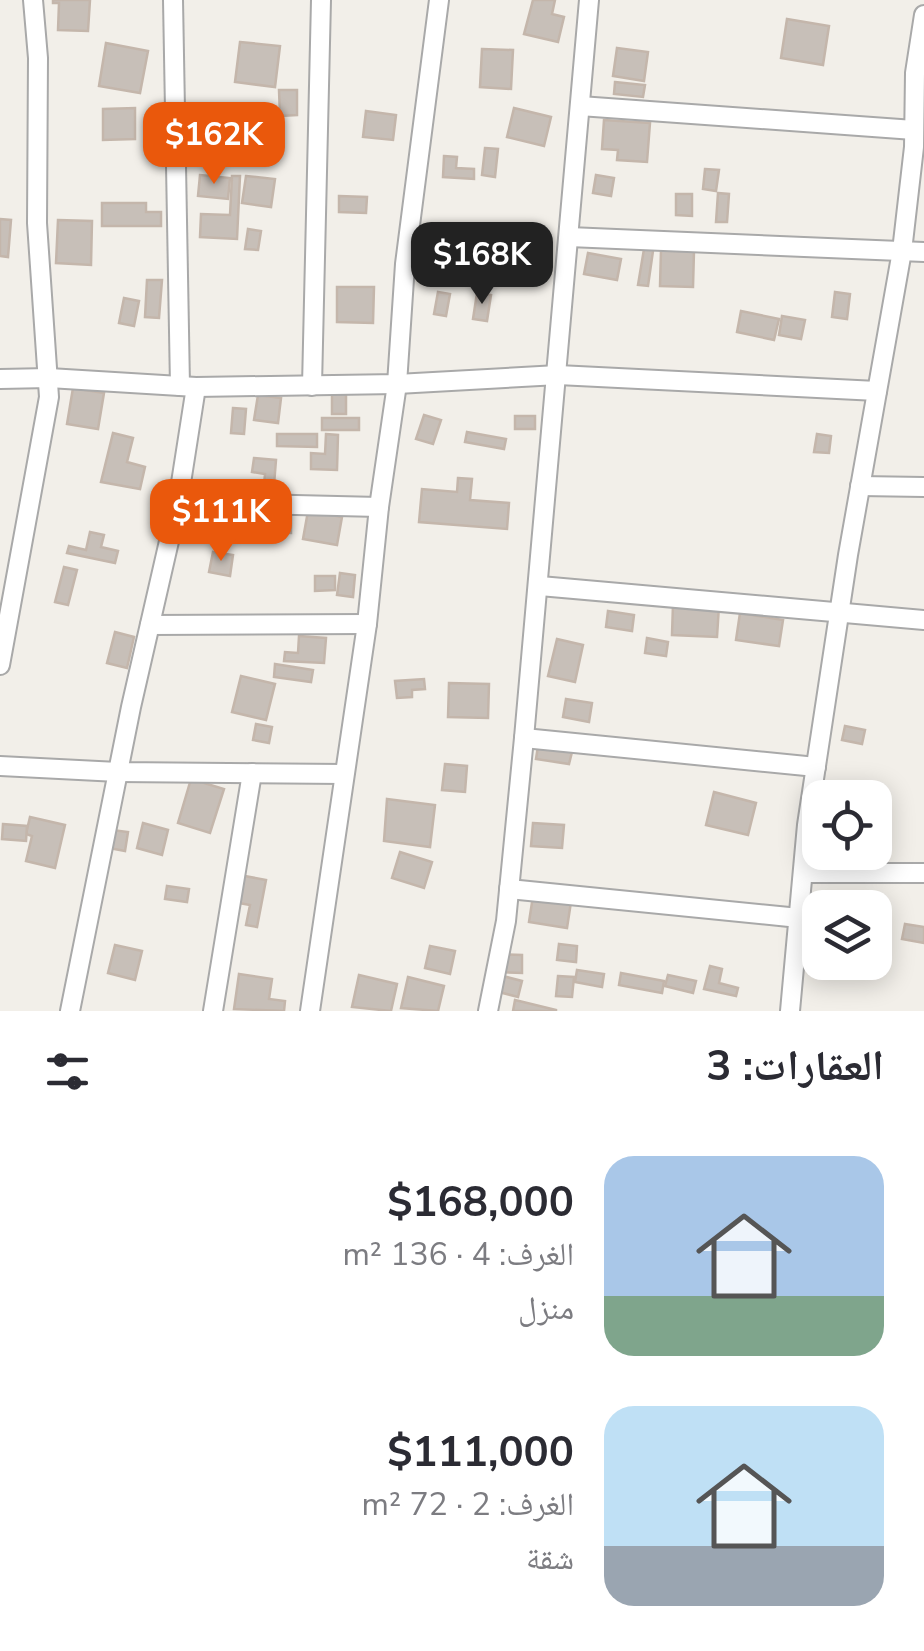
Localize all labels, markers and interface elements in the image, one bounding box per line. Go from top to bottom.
pin: $162K [144,102,284,187]
text: $162K [165,113,263,156]
pin: $168K [412,222,552,307]
text: $168K [433,233,531,276]
pin: $111K [151,479,291,564]
text: $111K [172,490,270,533]
map controls [802,780,892,980]
button: locate [802,780,892,870]
button: layers [802,890,892,980]
text: العقارات: 3 [706,1038,884,1095]
icon: filters [40,1044,95,1099]
text: $168,000 [387,1174,574,1231]
icon: home [684,1196,804,1316]
text: الغرف: 4 · 136 m² [342,1233,574,1276]
text: منزل [518,1287,574,1330]
text: $111,000 [387,1424,574,1481]
icon: home [684,1446,804,1566]
text: الغرف: 2 · 72 m² [362,1483,574,1526]
text: شقة [526,1537,574,1580]

